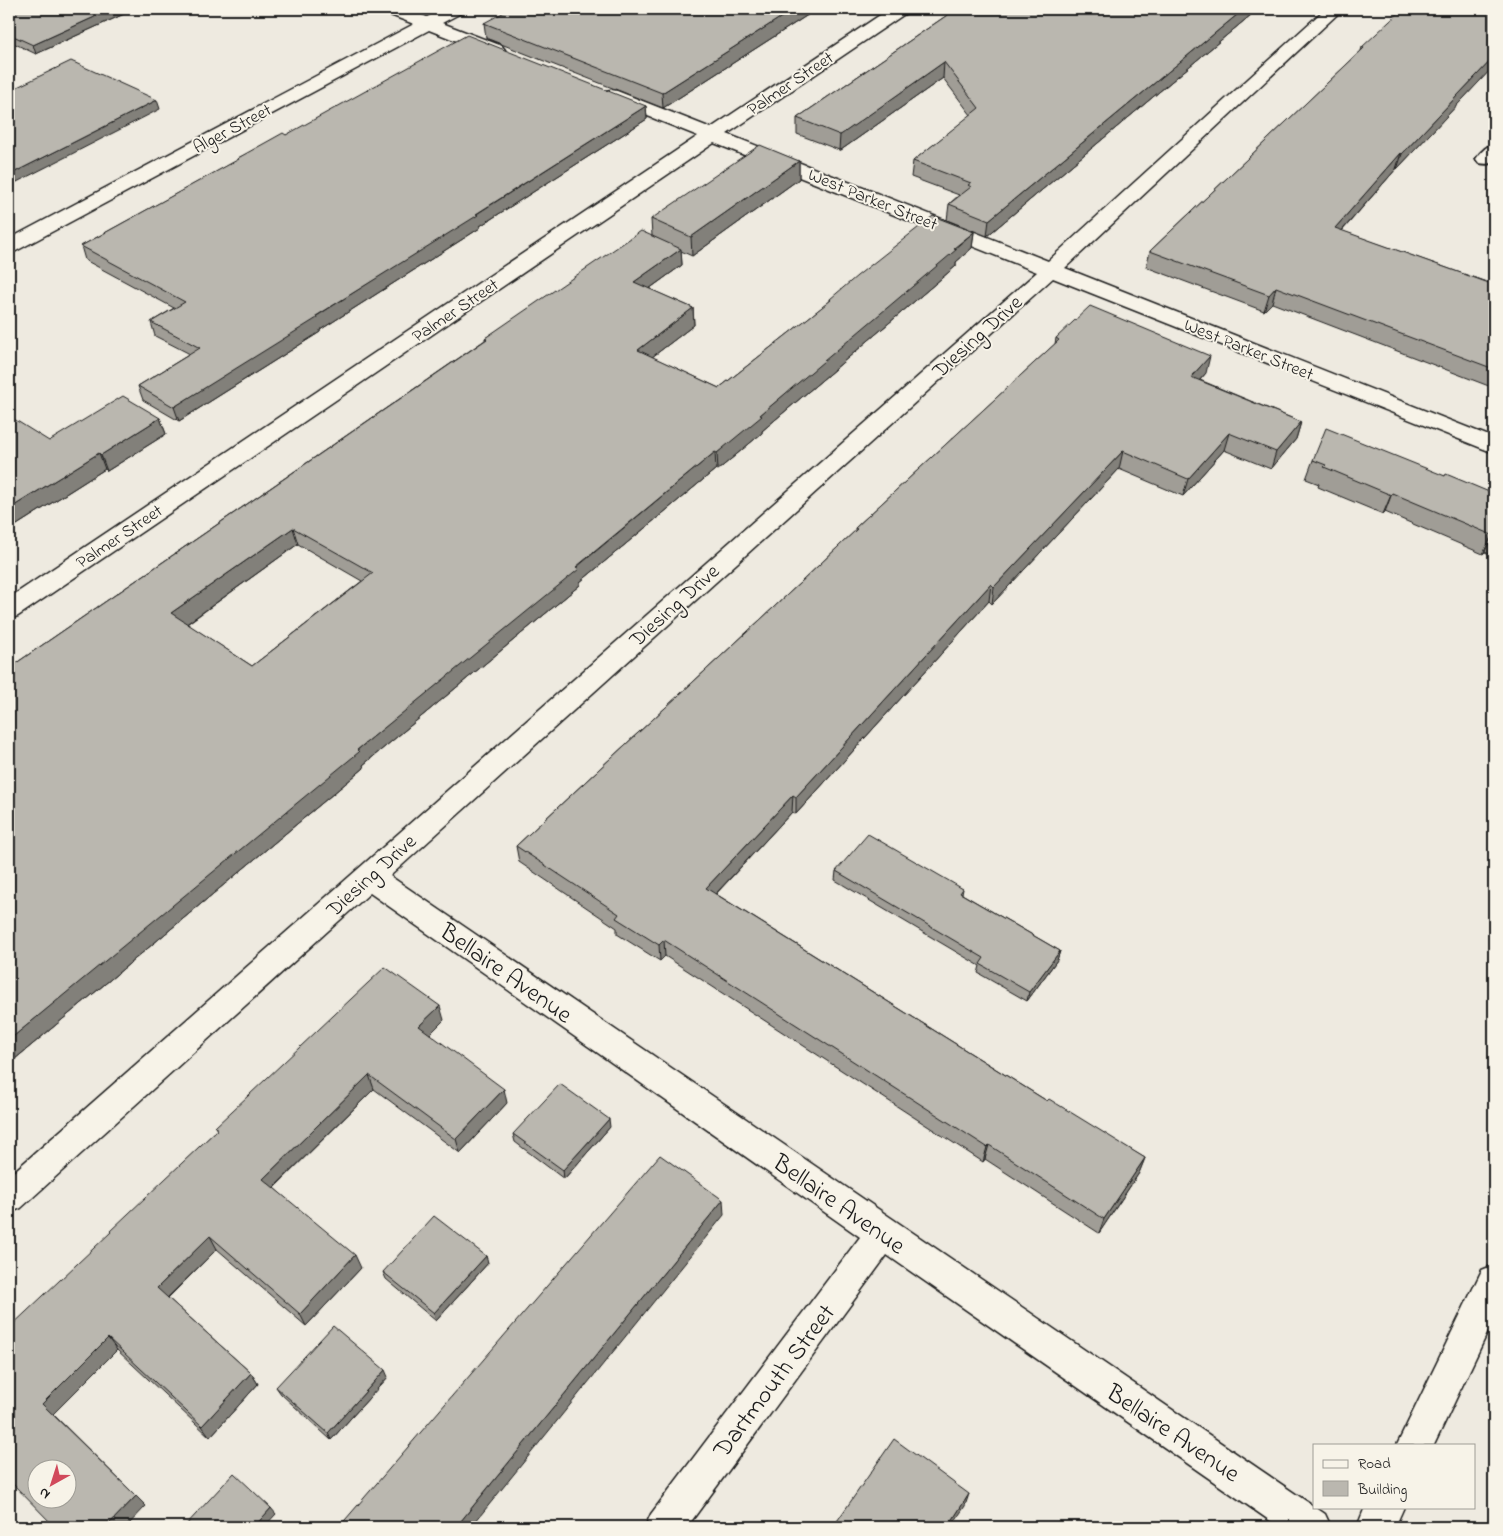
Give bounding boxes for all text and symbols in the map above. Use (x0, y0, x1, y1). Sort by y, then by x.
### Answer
street label: Palmer Street (743, 46, 840, 123)
street label: Alger Street (189, 98, 277, 162)
street label: West Parker Street (804, 163, 941, 239)
street label: Palmer Street (408, 273, 505, 350)
street label: Diesing Drive (926, 288, 1032, 388)
street label: West Parker Street (1180, 313, 1317, 389)
street label: Palmer Street (72, 499, 169, 576)
street label: Diesing Drive (623, 557, 729, 657)
street label: Diesing Drive (320, 827, 426, 927)
street label: Bellaire Avenue (431, 915, 579, 1034)
street label: Bellaire Avenue (764, 1146, 912, 1265)
street label: Dartmouth Street (705, 1297, 846, 1467)
street label: Bellaire Avenue (1097, 1376, 1247, 1493)
legend (1313, 1444, 1476, 1508)
text: Road (1358, 1453, 1391, 1475)
north arrow (28, 1458, 78, 1508)
text: Building (1357, 1479, 1407, 1502)
text: N (34, 1482, 55, 1504)

